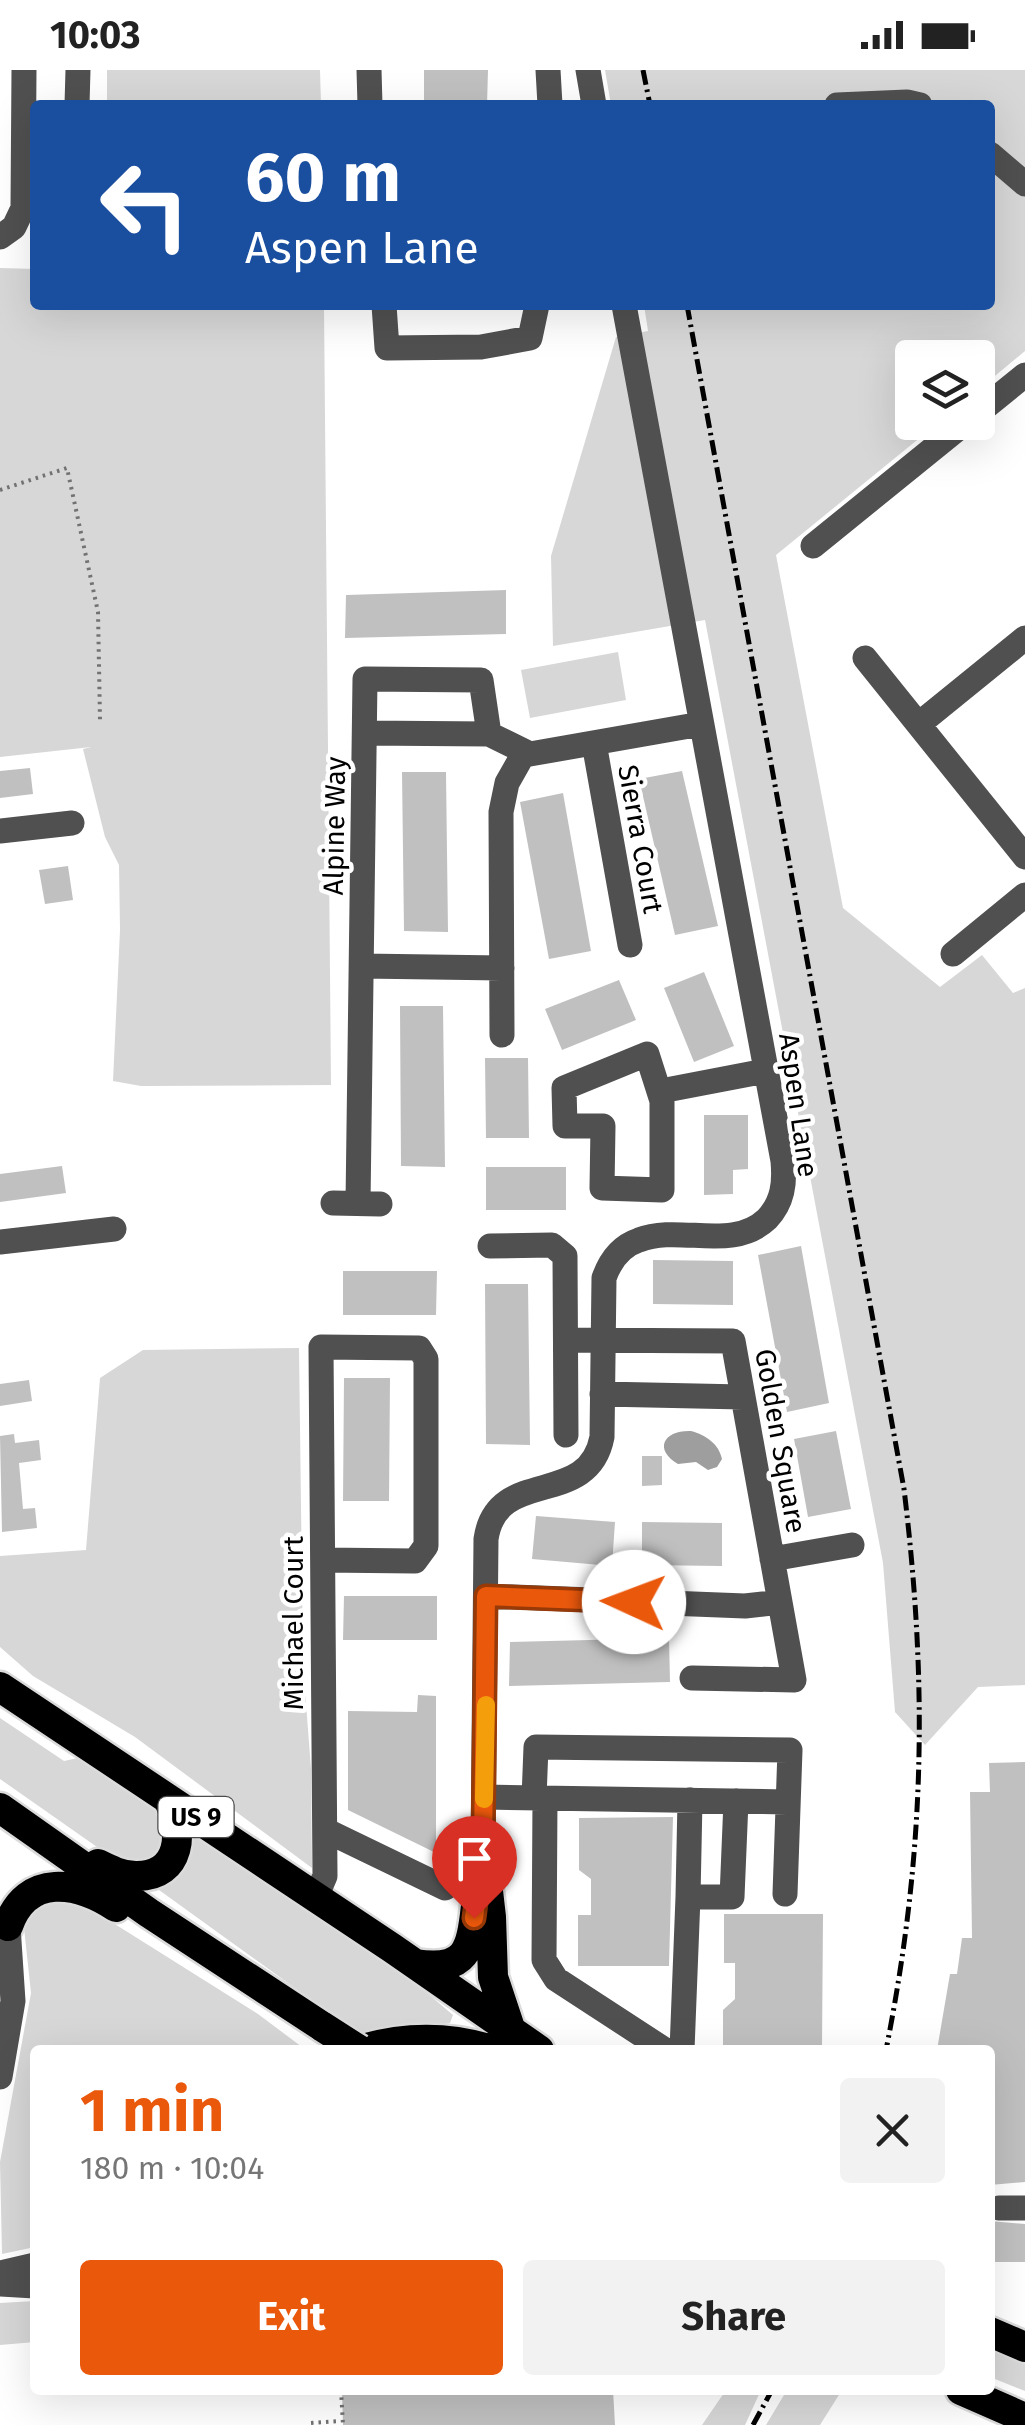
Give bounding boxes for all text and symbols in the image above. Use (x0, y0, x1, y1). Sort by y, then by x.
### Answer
text: 10:03 (50, 12, 141, 58)
text: 60 m (245, 136, 401, 220)
icon: left (80, 140, 210, 270)
text: Aspen Lane (245, 221, 479, 275)
map controls (895, 340, 995, 440)
button: layers (895, 340, 995, 440)
street label: Alpine Way (317, 756, 352, 896)
street label: Sierra Court (611, 762, 670, 917)
street label: Aspen Lane (772, 1031, 825, 1179)
street label: Golden Square (748, 1346, 813, 1536)
street label: Michael Court (277, 1535, 310, 1710)
position arrow (582, 1550, 686, 1654)
road number: US 9 (158, 1797, 234, 1837)
pin (432, 1816, 517, 1919)
icon: arrive (447, 1831, 502, 1886)
text: 1 min (80, 2075, 224, 2147)
button: close (840, 2078, 945, 2183)
text: 180 m · 10:04 (80, 2149, 264, 2187)
button: Exit (80, 2260, 503, 2375)
button: Share (523, 2260, 945, 2375)

